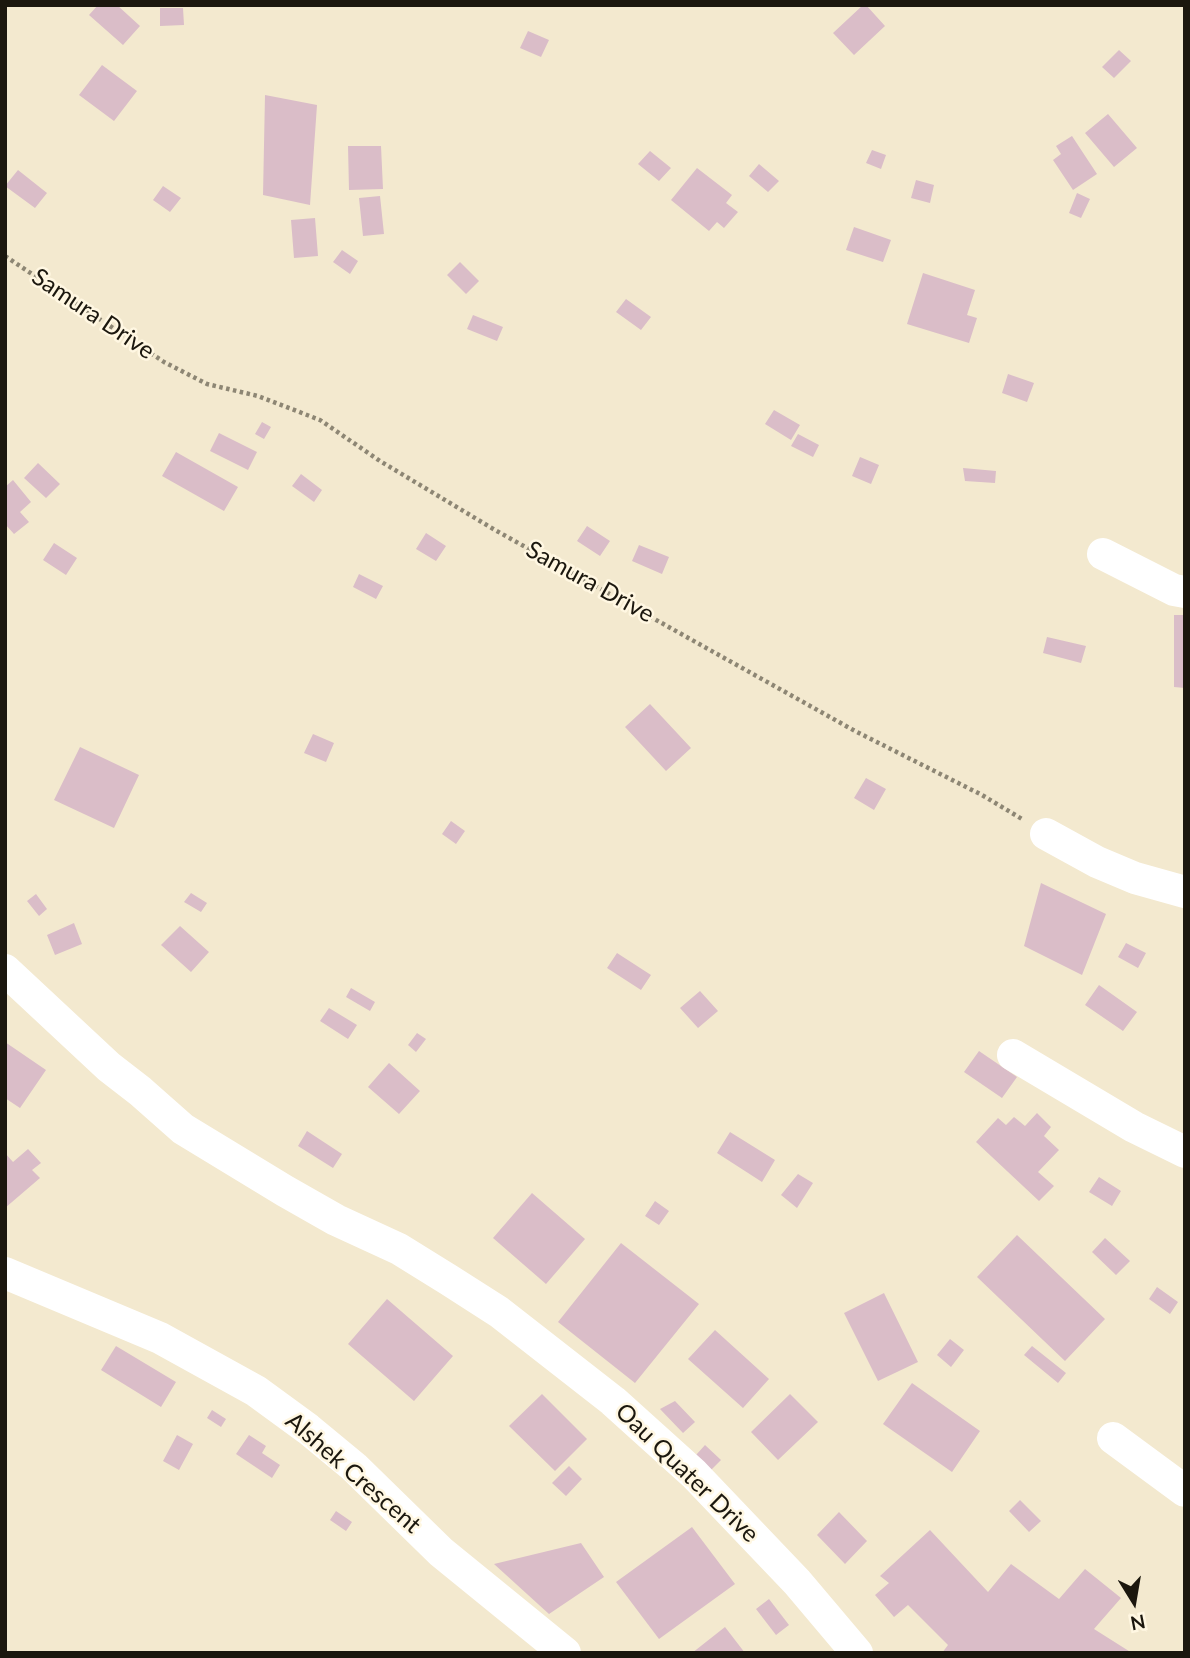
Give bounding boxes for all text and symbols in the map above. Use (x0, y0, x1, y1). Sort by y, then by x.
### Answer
street label: Samura Drive (26, 262, 160, 366)
street label: Samura Drive (521, 535, 659, 629)
street label: Oau Quater Drive (609, 1397, 765, 1549)
street label: Alshek Crescent (280, 1406, 426, 1540)
north arrow (1099, 1567, 1169, 1637)
text: N (1129, 1610, 1147, 1636)

